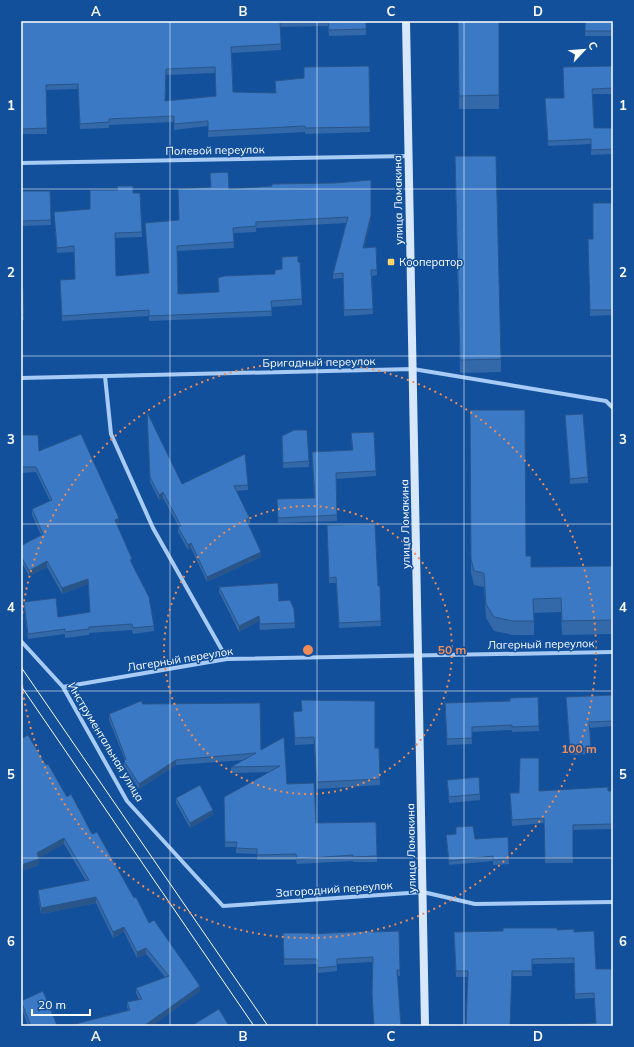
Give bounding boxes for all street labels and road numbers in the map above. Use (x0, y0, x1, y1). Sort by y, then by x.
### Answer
street label: Полевой переулок (165, 142, 265, 158)
street label: улица Ломакина (390, 155, 406, 245)
street label: Бригадный переулок (262, 354, 376, 370)
street label: улица Ломакина (397, 479, 413, 569)
street label: Лагерный переулок (488, 636, 595, 652)
street label: Лагерный переулок (126, 644, 234, 674)
street label: Инструментальная улица (65, 680, 147, 804)
street label: улица Ломакина (403, 803, 419, 893)
street label: Загородний переулок (275, 878, 393, 900)

